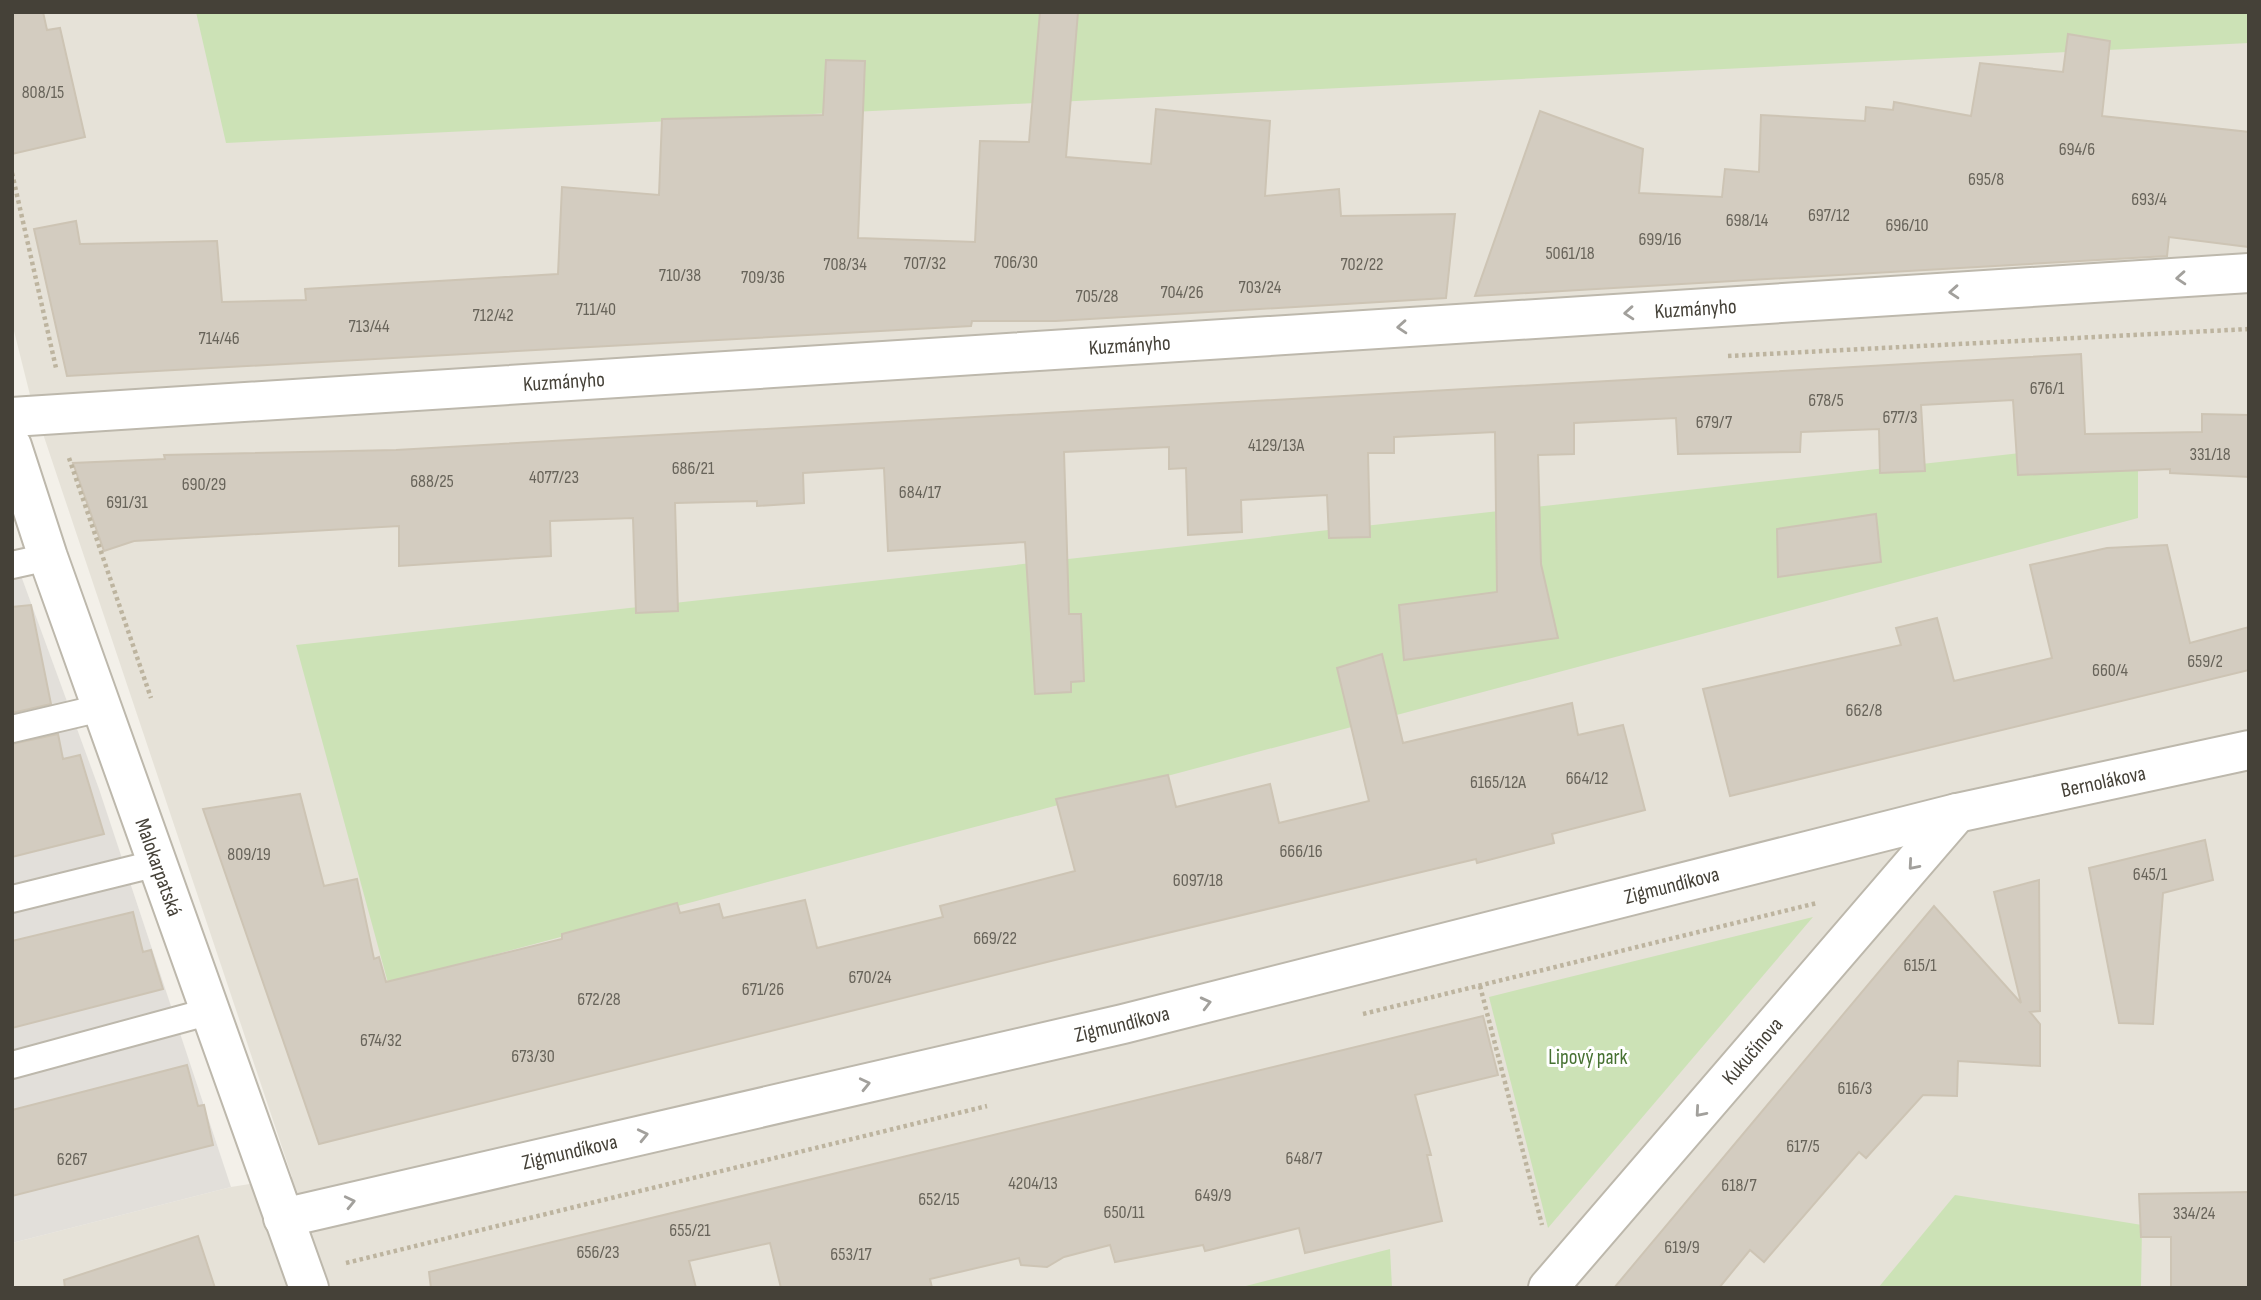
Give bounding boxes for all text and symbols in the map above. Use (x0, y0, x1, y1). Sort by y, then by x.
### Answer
house number: 808/15 (22, 82, 64, 103)
house number: 694/6 (2059, 139, 2095, 160)
house number: 695/8 (1968, 169, 2004, 190)
house number: 693/4 (2131, 189, 2167, 210)
house number: 697/12 (1808, 205, 1850, 226)
house number: 698/14 (1726, 210, 1769, 231)
house number: 696/10 (1885, 215, 1929, 236)
house number: 699/16 (1638, 229, 1682, 250)
house number: 5061/18 (1545, 243, 1595, 264)
house number: 706/30 (994, 252, 1038, 273)
house number: 707/32 (904, 253, 946, 274)
house number: 708/34 (823, 254, 867, 275)
house number: 702/22 (1340, 254, 1384, 275)
house number: 710/38 (659, 265, 701, 286)
house number: 709/36 (741, 267, 785, 288)
one-way arrow (2175, 270, 2186, 285)
house number: 703/24 (1239, 277, 1282, 298)
house number: 704/26 (1160, 282, 1204, 303)
one-way arrow (1948, 284, 1959, 299)
house number: 705/28 (1076, 286, 1119, 307)
street label: Kuzmányho (1654, 294, 1737, 324)
house number: 711/40 (576, 299, 616, 320)
house number: 712/42 (472, 305, 514, 326)
one-way arrow (1623, 305, 1634, 320)
house number: 713/44 (349, 316, 390, 337)
one-way arrow (1396, 319, 1407, 334)
house number: 714/46 (198, 328, 240, 349)
street label: Kuzmányho (1088, 330, 1171, 360)
street label: Kuzmányho (522, 366, 606, 397)
house number: 676/1 (2030, 378, 2065, 399)
house number: 678/5 (1808, 390, 1844, 411)
house number: 677/3 (1883, 407, 1917, 428)
house number: 679/7 (1696, 412, 1733, 433)
house number: 4129/13A (1248, 435, 1304, 456)
house number: 331/18 (2189, 444, 2231, 465)
house number: 686/21 (672, 458, 715, 479)
house number: 4077/23 (529, 467, 579, 488)
house number: 688/25 (410, 471, 454, 492)
house number: 690/29 (182, 474, 226, 495)
house number: 684/17 (899, 482, 942, 503)
house number: 691/31 (106, 492, 148, 513)
house number: 659/2 (2187, 651, 2223, 672)
house number: 660/4 (2092, 660, 2128, 681)
house number: 662/8 (1846, 700, 1883, 721)
street label: Bernolákova (2059, 760, 2148, 803)
house number: 664/12 (1566, 768, 1608, 789)
house number: 6165/12A (1470, 772, 1526, 793)
street label: Malokarpatská (130, 815, 188, 919)
house number: 666/16 (1279, 841, 1323, 862)
house number: 809/19 (227, 844, 271, 865)
one-way arrow (1909, 857, 1921, 870)
street label: Zigmundíkova (1621, 861, 1722, 909)
house number: 645/1 (2133, 864, 2168, 885)
house number: 6097/18 (1173, 870, 1223, 891)
house number: 669/22 (973, 928, 1017, 949)
house number: 615/1 (1904, 955, 1937, 976)
house number: 670/24 (848, 967, 892, 988)
house number: 671/26 (742, 979, 784, 1000)
house number: 672/28 (577, 989, 621, 1010)
one-way arrow (1199, 997, 1211, 1011)
street label: Zigmundíkova (1072, 1000, 1172, 1047)
street label: Kukučínova (1716, 1012, 1788, 1090)
house number: 674/32 (360, 1030, 402, 1051)
park label: Lipový park (1548, 1045, 1628, 1070)
house number: 673/30 (511, 1046, 555, 1067)
one-way arrow (859, 1077, 871, 1092)
house number: 616/3 (1838, 1078, 1872, 1099)
one-way arrow (1696, 1103, 1708, 1116)
one-way arrow (637, 1128, 649, 1143)
street label: Zigmundíkova (519, 1129, 620, 1175)
house number: 617/5 (1786, 1136, 1820, 1157)
house number: 648/7 (1286, 1148, 1323, 1169)
house number: 6267 (57, 1149, 88, 1170)
house number: 4204/13 (1008, 1173, 1058, 1194)
house number: 618/7 (1721, 1175, 1757, 1196)
house number: 649/9 (1195, 1185, 1231, 1206)
house number: 652/15 (918, 1189, 960, 1210)
one-way arrow (344, 1196, 356, 1210)
house number: 650/11 (1104, 1202, 1145, 1223)
house number: 334/24 (2173, 1203, 2216, 1224)
house number: 655/21 (669, 1220, 711, 1241)
house number: 619/9 (1664, 1237, 1700, 1258)
house number: 656/23 (576, 1242, 620, 1263)
house number: 653/17 (830, 1244, 872, 1265)

